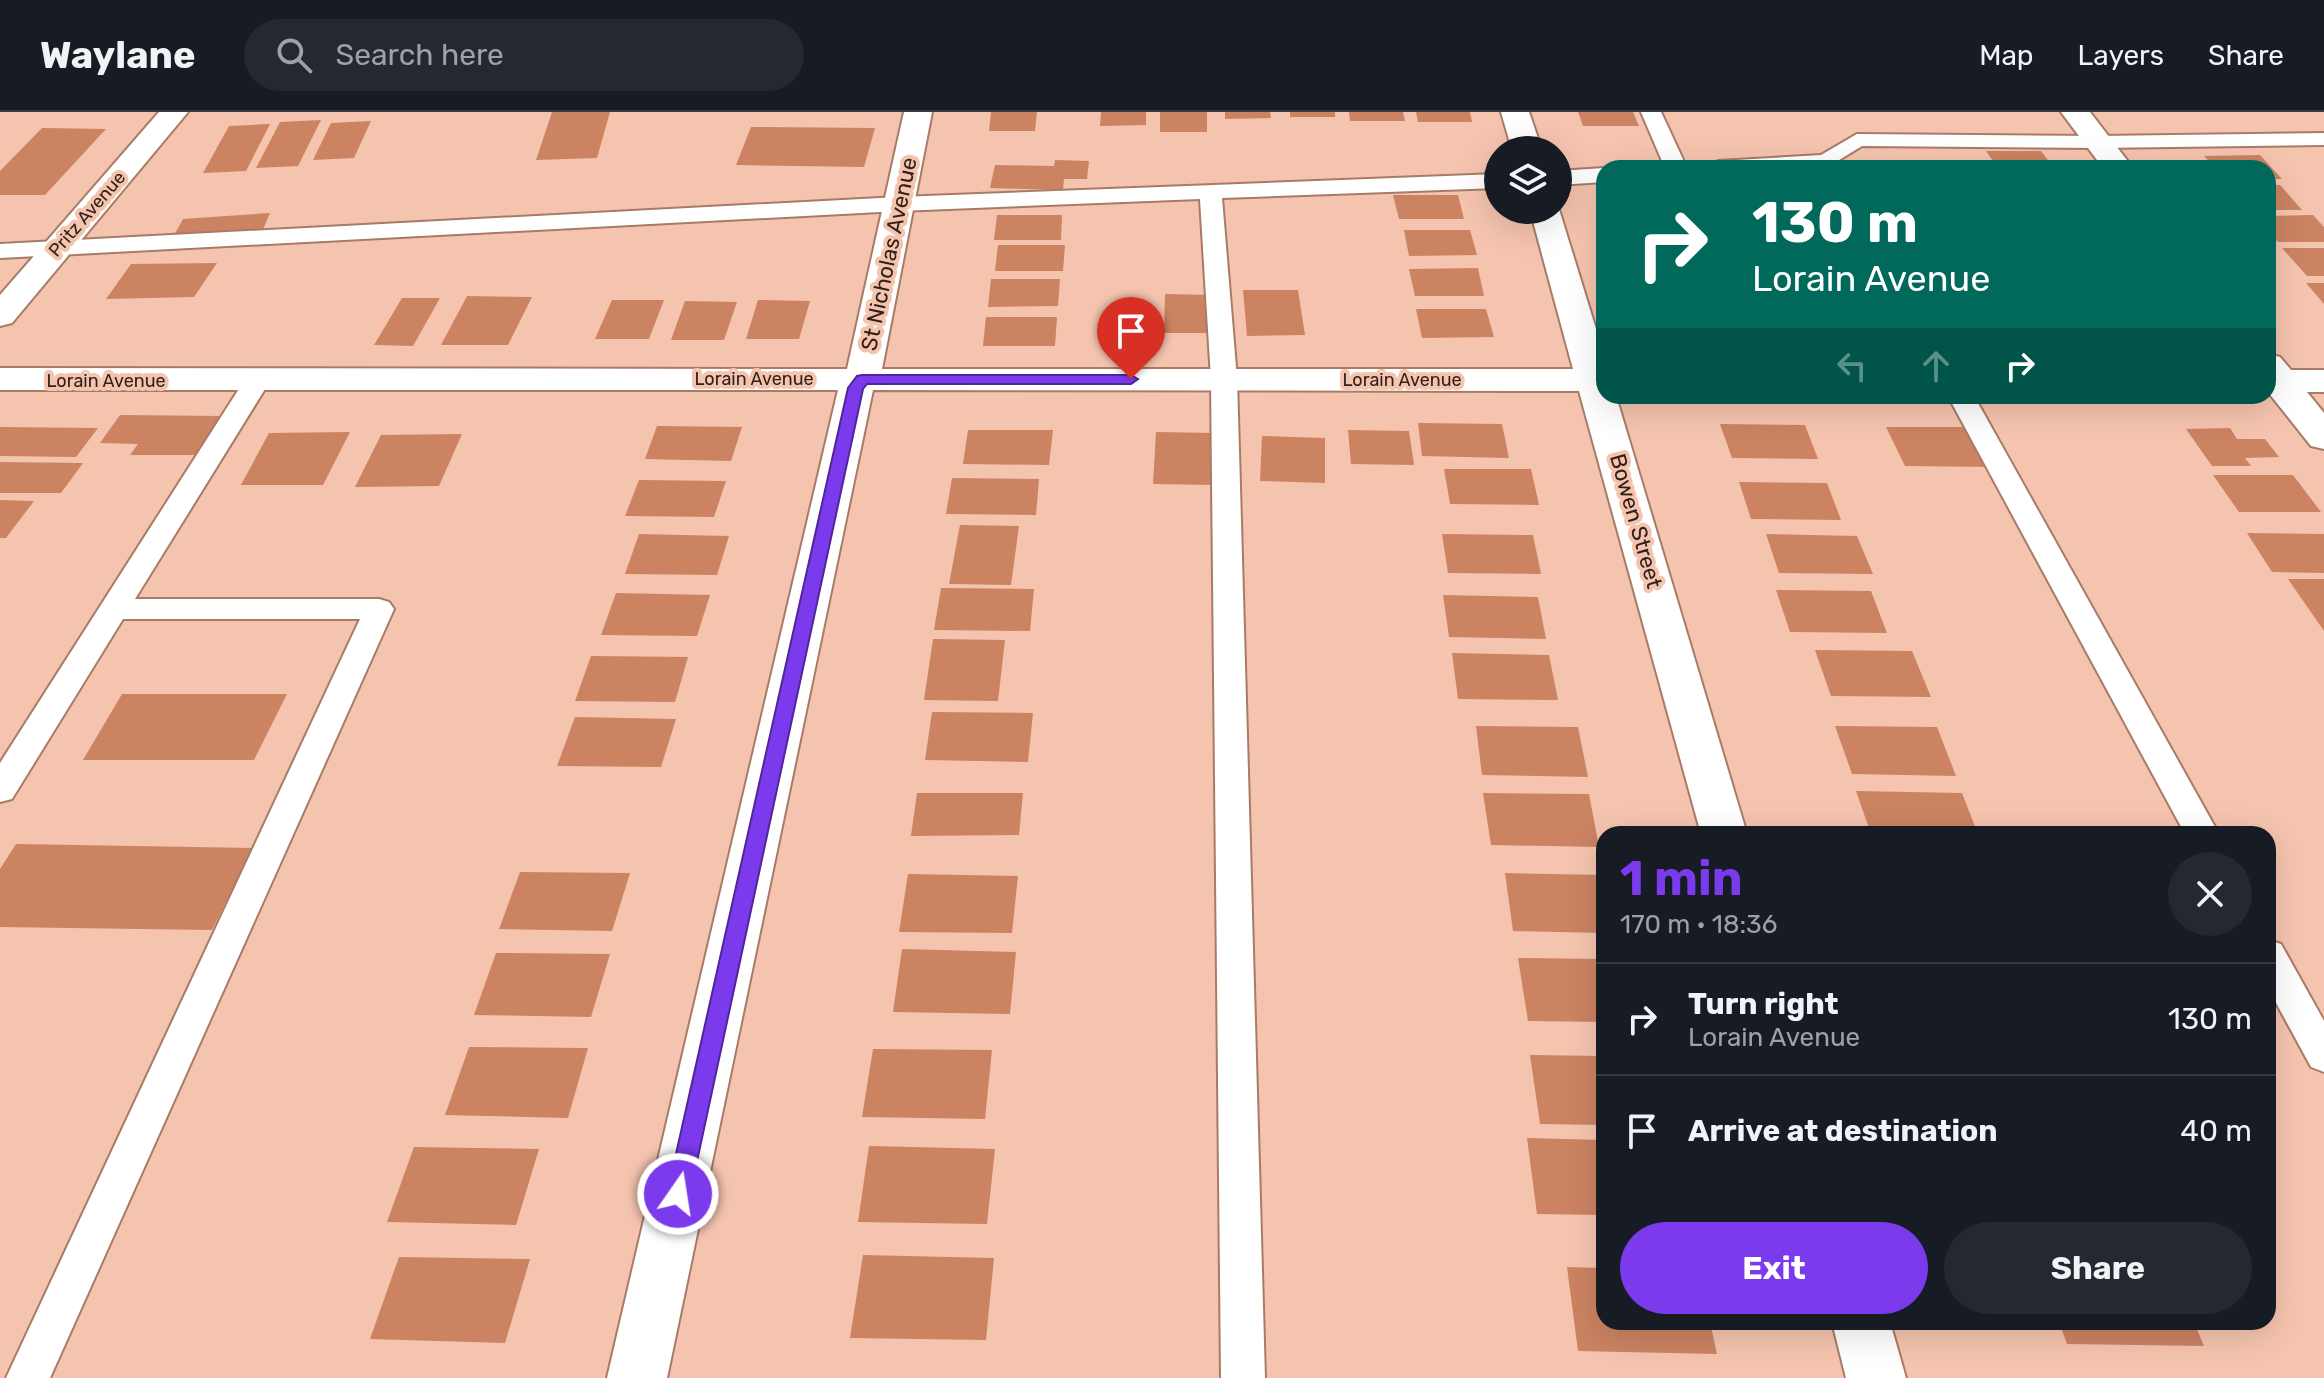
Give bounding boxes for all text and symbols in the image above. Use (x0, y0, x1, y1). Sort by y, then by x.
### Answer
search box (244, 19, 804, 91)
text: Waylane (40, 32, 196, 78)
icon: search (272, 33, 316, 77)
text: Search here (336, 37, 504, 73)
text: Map (1979, 39, 2034, 72)
text: Layers (2078, 39, 2164, 72)
text: Share (2208, 39, 2284, 72)
map controls (1484, 136, 1572, 224)
button: layers (1484, 136, 1572, 224)
street label: St Nicholas Avenue (855, 155, 923, 353)
street label: Pritz Avenue (44, 167, 130, 261)
text: 130 m (1752, 190, 1918, 256)
icon: right (1620, 192, 1724, 296)
text: Lorain Avenue (1752, 257, 1990, 300)
pin (1097, 297, 1165, 379)
icon: arrive (1109, 309, 1153, 353)
icon: left (1830, 344, 1874, 388)
icon: ahead (1914, 344, 1958, 388)
icon: right (1998, 344, 2042, 388)
street label: Lorain Avenue (694, 368, 814, 390)
street label: Lorain Avenue (1342, 369, 1462, 391)
street label: Lorain Avenue (46, 370, 166, 392)
street label: Bowen Street (1604, 450, 1668, 592)
text: 1 min (1620, 850, 1743, 907)
button: close (2168, 852, 2252, 936)
text: 170 m · 18:36 (1620, 909, 1777, 940)
text: Turn right (1688, 986, 1839, 1022)
icon: right (1620, 997, 1664, 1041)
text: 130 m (2168, 1001, 2252, 1037)
text: Lorain Avenue (1688, 1022, 1860, 1053)
icon: arrive (1620, 1109, 1664, 1153)
text: Arrive at destination (1688, 1113, 1998, 1149)
text: 40 m (2180, 1113, 2252, 1149)
position arrow (636, 1152, 720, 1236)
button: Exit (1620, 1222, 1928, 1314)
button: Share (1944, 1222, 2252, 1314)

